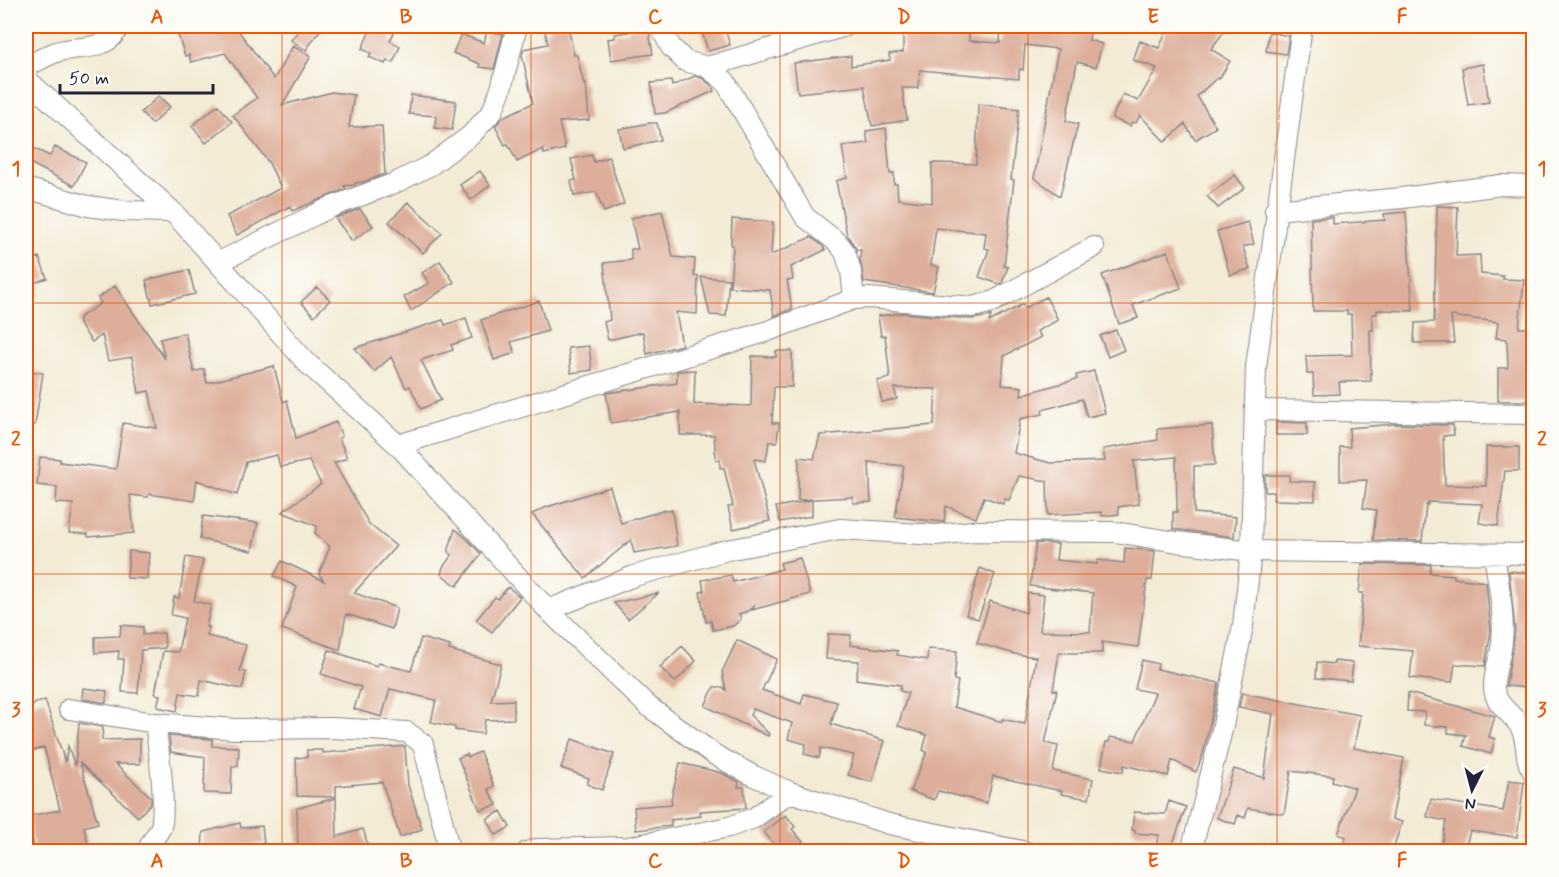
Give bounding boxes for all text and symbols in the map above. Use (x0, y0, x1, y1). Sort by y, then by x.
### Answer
text: A (150, 4, 164, 31)
text: B (400, 4, 413, 31)
text: C (648, 4, 663, 31)
text: D (897, 4, 911, 31)
text: E (1147, 4, 1159, 31)
text: F (1397, 4, 1408, 31)
scale bar (60, 57, 213, 95)
text: 50 m (69, 67, 109, 91)
text: 1 (12, 156, 20, 183)
text: 1 (1538, 156, 1546, 183)
text: 2 (11, 426, 21, 453)
text: 2 (1537, 426, 1547, 453)
text: 3 (11, 697, 21, 724)
text: 3 (1537, 697, 1547, 724)
north arrow (1442, 760, 1502, 820)
text: N (1464, 792, 1477, 814)
text: A (150, 848, 164, 875)
text: B (400, 848, 413, 875)
text: C (648, 848, 663, 875)
text: D (897, 848, 911, 875)
text: E (1147, 848, 1159, 875)
text: F (1397, 848, 1408, 875)

